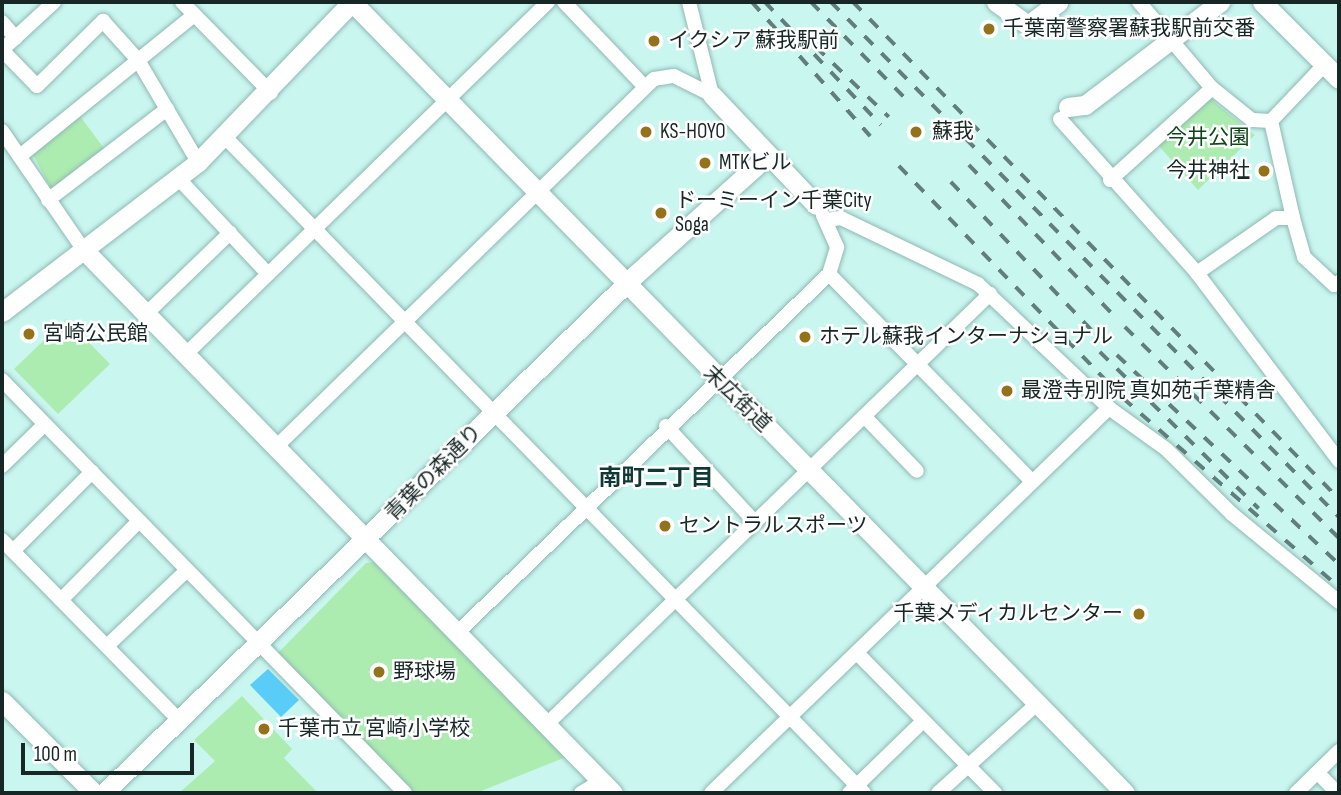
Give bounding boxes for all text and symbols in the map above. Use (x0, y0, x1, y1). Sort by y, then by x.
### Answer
place label: 千葉南警察署蘇我駅前交番 (1003, 16, 1255, 42)
marker: 千葉南警察署蘇我駅前交番 (981, 21, 997, 37)
place label: イクシア 蘇我駅前 (668, 28, 839, 54)
marker: イクシア 蘇我駅前 (646, 33, 662, 49)
place label: KS-HOYO (660, 119, 726, 145)
place label: 蘇我 (932, 119, 974, 145)
marker: 蘇我 (906, 122, 926, 142)
marker: KS-HOYO (638, 124, 654, 140)
park label: 今井公園 (1166, 125, 1250, 151)
place label: MTKビル (719, 150, 792, 176)
marker: MTKビル (697, 155, 713, 171)
place label: 今井神社 (1166, 158, 1250, 184)
marker: 今井神社 (1256, 163, 1272, 179)
place label: ドーミーイン千葉City Soga (675, 188, 872, 238)
marker: ドーミーイン千葉City Soga (653, 205, 669, 221)
place label: 宮崎公民館 (43, 321, 148, 347)
place label: ホテル蘇我インターナショナル (819, 324, 1113, 350)
marker: 宮崎公民館 (21, 326, 37, 342)
marker: ホテル蘇我インターナショナル (797, 329, 813, 345)
street label: 末広街道 (698, 361, 776, 437)
place label: 最澄寺別院 真如苑千葉精舎 (1021, 378, 1276, 404)
marker: 最澄寺別院 真如苑千葉精舎 (999, 383, 1015, 399)
street label: 青葉の森通り (381, 420, 487, 526)
district label: 南町二丁目 (599, 464, 713, 492)
place label: セントラルスポーツ (679, 513, 868, 539)
marker: セントラルスポーツ (657, 518, 673, 534)
place label: 千葉メディカルセンター (892, 601, 1123, 627)
marker: 千葉メディカルセンター (1129, 604, 1149, 624)
place label: 野球場 (393, 659, 456, 685)
marker: 野球場 (371, 664, 387, 680)
place label: 千葉市立 宮崎小学校 (278, 716, 470, 742)
marker: 千葉市立 宮崎小学校 (256, 721, 272, 737)
scale bar (24, 728, 198, 772)
text: 100 m (34, 742, 77, 767)

